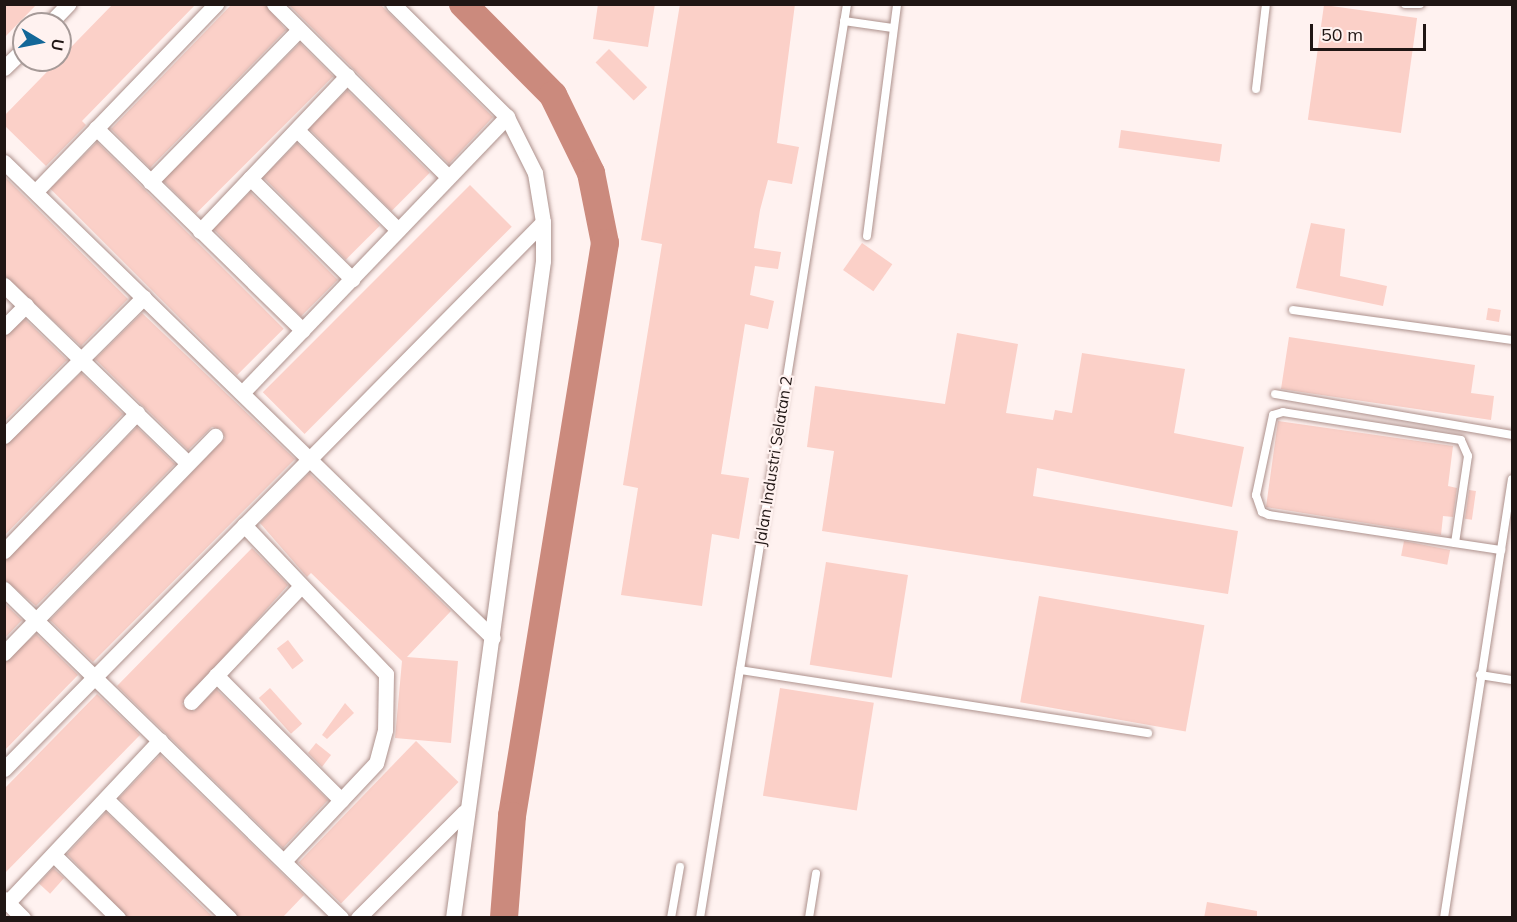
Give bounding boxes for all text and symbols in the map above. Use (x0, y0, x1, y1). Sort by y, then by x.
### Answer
north arrow (12, 12, 72, 72)
scale bar (1313, 12, 1428, 50)
text: 50 m (1321, 23, 1363, 46)
text: U (47, 37, 69, 52)
street label: Jalan Industri Selatan 2 (750, 375, 796, 547)

